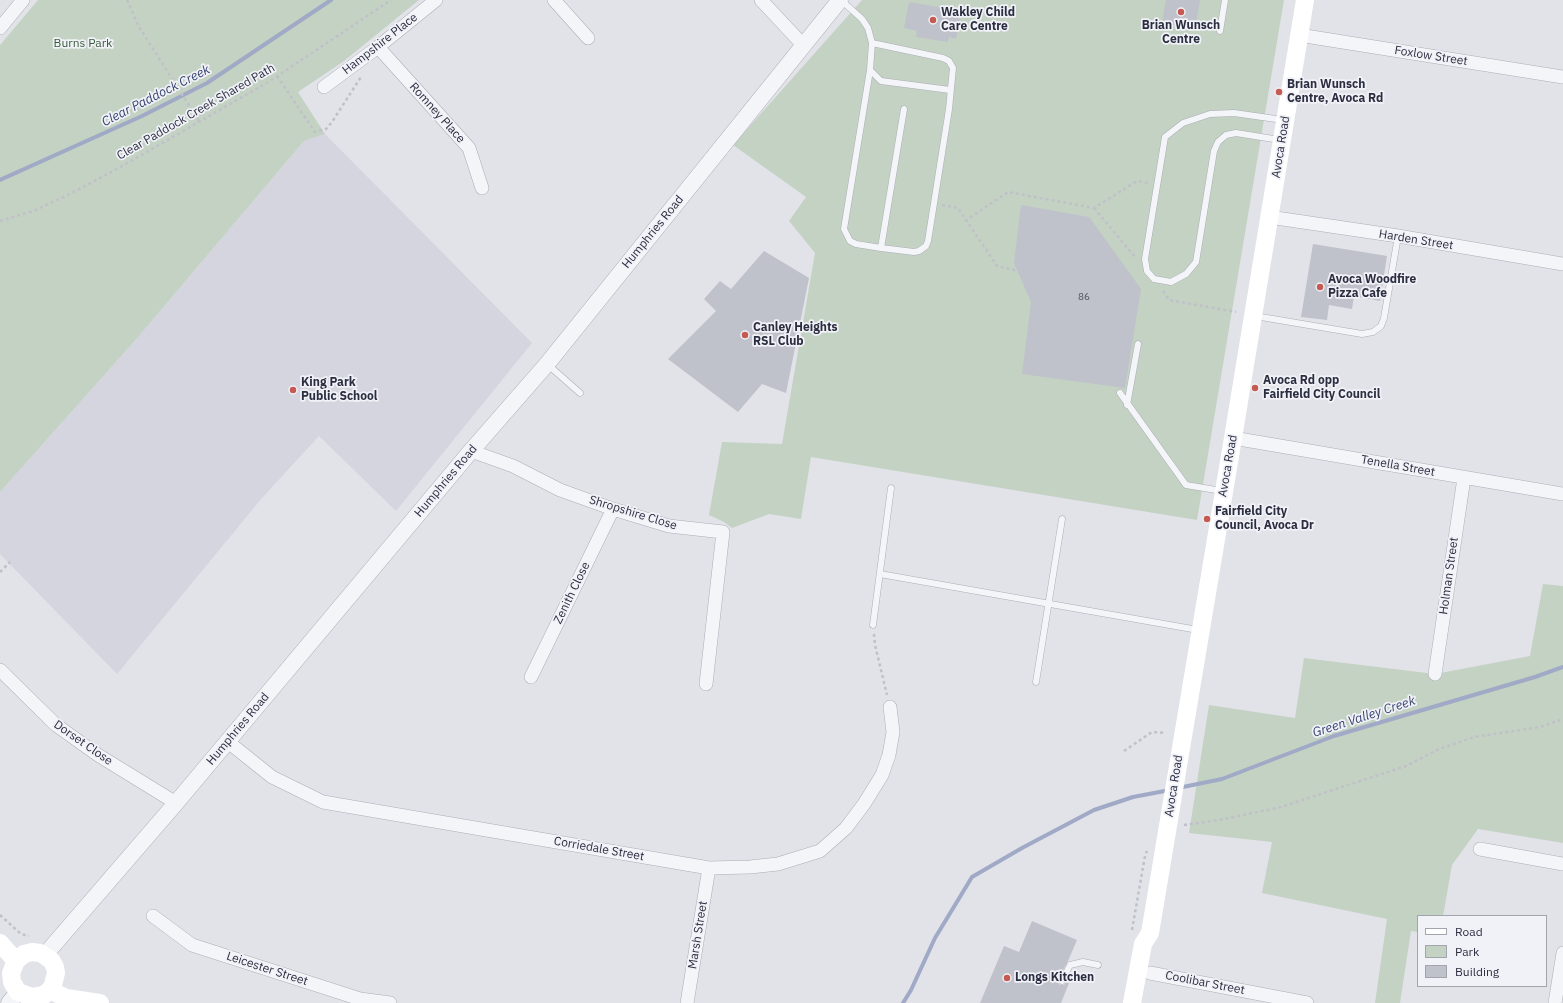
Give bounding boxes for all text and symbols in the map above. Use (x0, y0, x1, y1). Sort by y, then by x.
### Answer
place label: Wakley Child Care Centre (941, 6, 1015, 34)
marker: Brian Wunsch Centre (1176, 7, 1186, 17)
street label: Hampshire Place (340, 10, 420, 78)
marker: Wakley Child Care Centre (928, 15, 938, 25)
place label: Brian Wunsch Centre (1142, 19, 1220, 47)
park label: Burns Park (54, 37, 112, 51)
street label: Foxlow Street (1393, 43, 1469, 69)
street label: Clear Paddock Creek Shared Path (114, 61, 278, 163)
water label: Clear Paddock Creek (99, 62, 213, 130)
place label: Brian Wunsch Centre, Avoca Rd (1287, 78, 1383, 106)
street label: Romney Place (406, 80, 468, 146)
marker: Brian Wunsch Centre, Avoca Rd (1274, 87, 1284, 97)
street label: Avoca Road (1269, 115, 1293, 179)
street label: Humphries Road (619, 193, 687, 271)
street label: Harden Street (1378, 227, 1454, 253)
place label: Avoca Woodfire Pizza Cafe (1328, 273, 1416, 301)
marker: Avoca Woodfire Pizza Cafe (1315, 282, 1325, 292)
house number: 86 (1078, 291, 1090, 303)
place label: Canley Heights RSL Club (753, 321, 838, 349)
marker: Canley Heights RSL Club (740, 330, 750, 340)
place label: Avoca Rd opp Fairfield City Council (1263, 374, 1380, 402)
place label: King Park Public School (301, 376, 377, 404)
marker: Avoca Rd opp Fairfield City Council (1250, 383, 1260, 393)
marker: King Park Public School (288, 385, 298, 395)
street label: Avoca Road (1215, 434, 1241, 498)
street label: Humphries Road (412, 442, 480, 520)
street label: Tenella Street (1360, 452, 1436, 480)
street label: Shropshire Close (587, 493, 679, 533)
place label: Fairfield City Council, Avoca Dr (1215, 505, 1314, 533)
marker: Fairfield City Council, Avoca Dr (1202, 514, 1212, 524)
street label: Holman Street (1436, 536, 1462, 616)
street label: Zenith Close (551, 560, 593, 626)
street label: Humphries Road (204, 690, 272, 768)
water label: Green Valley Creek (1311, 693, 1417, 741)
street label: Dorset Close (51, 717, 115, 769)
street label: Avoca Road (1162, 754, 1186, 818)
street label: Corriedale Street (553, 834, 645, 864)
street label: Marsh Street (685, 900, 711, 970)
legend (1417, 915, 1547, 987)
text: Road (1455, 924, 1483, 939)
text: Park (1455, 944, 1479, 959)
street label: Leicester Street (224, 949, 310, 989)
text: Building (1455, 964, 1499, 979)
street label: Coolibar Street (1164, 968, 1246, 998)
place label: Longs Kitchen (1015, 971, 1094, 985)
marker: Longs Kitchen (1002, 973, 1012, 983)

